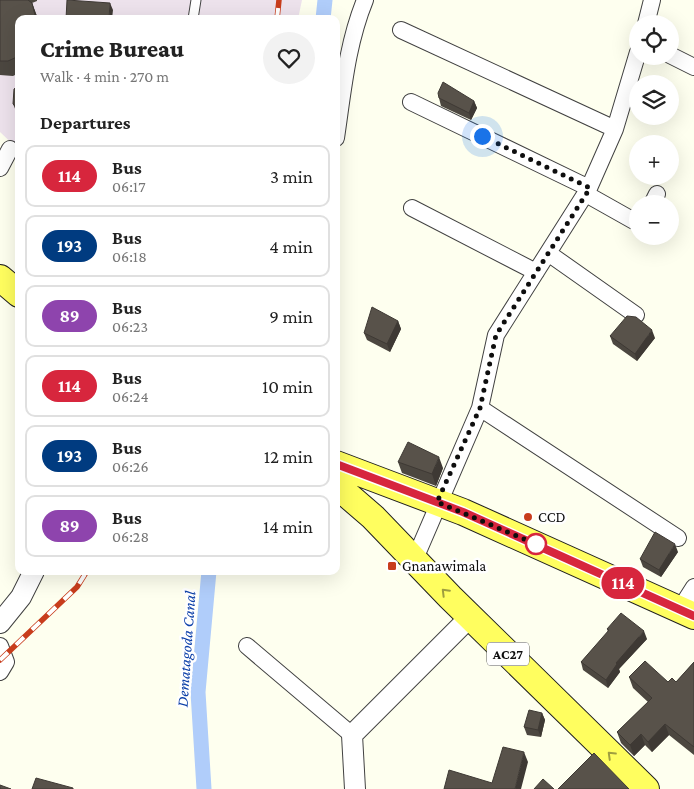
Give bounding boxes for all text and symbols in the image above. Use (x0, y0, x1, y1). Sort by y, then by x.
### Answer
map controls (629, 15, 679, 245)
button: locate (629, 15, 679, 65)
button: heart (263, 32, 315, 84)
text: Crime Bureau (40, 35, 184, 62)
text: Walk · 4 min · 270 m (40, 68, 169, 85)
button: layers (629, 75, 679, 125)
text: Departures (40, 112, 131, 133)
your location (470, 124, 495, 149)
button: + (629, 135, 679, 185)
text: Bus (112, 157, 142, 178)
text: 114 (58, 166, 81, 186)
text: 3 min (270, 166, 313, 187)
text: 06:17 (112, 178, 146, 195)
button: − (629, 195, 679, 245)
text: Bus (112, 227, 142, 248)
text: 193 (57, 236, 82, 256)
text: 4 min (269, 236, 313, 257)
text: 06:18 (112, 248, 147, 265)
text: Bus (112, 297, 142, 318)
text: 89 (59, 306, 80, 326)
text: 9 min (269, 306, 313, 327)
text: 06:23 (112, 318, 148, 335)
text: Bus (112, 367, 142, 388)
text: 114 (58, 376, 81, 396)
text: 10 min (262, 376, 313, 397)
text: 06:24 (112, 388, 149, 405)
text: Bus (112, 437, 142, 458)
text: 193 (57, 446, 82, 466)
text: 12 min (264, 446, 313, 467)
text: 06:26 (112, 458, 149, 475)
text: Bus (112, 507, 142, 528)
place label: CCD (538, 509, 566, 525)
marker: CCD (522, 511, 534, 523)
text: 89 (59, 516, 80, 536)
text: 14 min (263, 516, 313, 537)
text: 06:28 (112, 528, 149, 545)
unlabelled marker (525, 533, 547, 555)
place label: Gnanawimala (402, 558, 486, 574)
marker: Gnanawimala (386, 560, 398, 572)
line badge: 114 (594, 567, 652, 599)
text: 114 (611, 573, 635, 593)
water label: Dematagoda Canal (173, 589, 200, 708)
one-way arrow (442, 589, 451, 598)
road number: AC27 (487, 642, 529, 666)
one-way arrow (608, 752, 617, 761)

